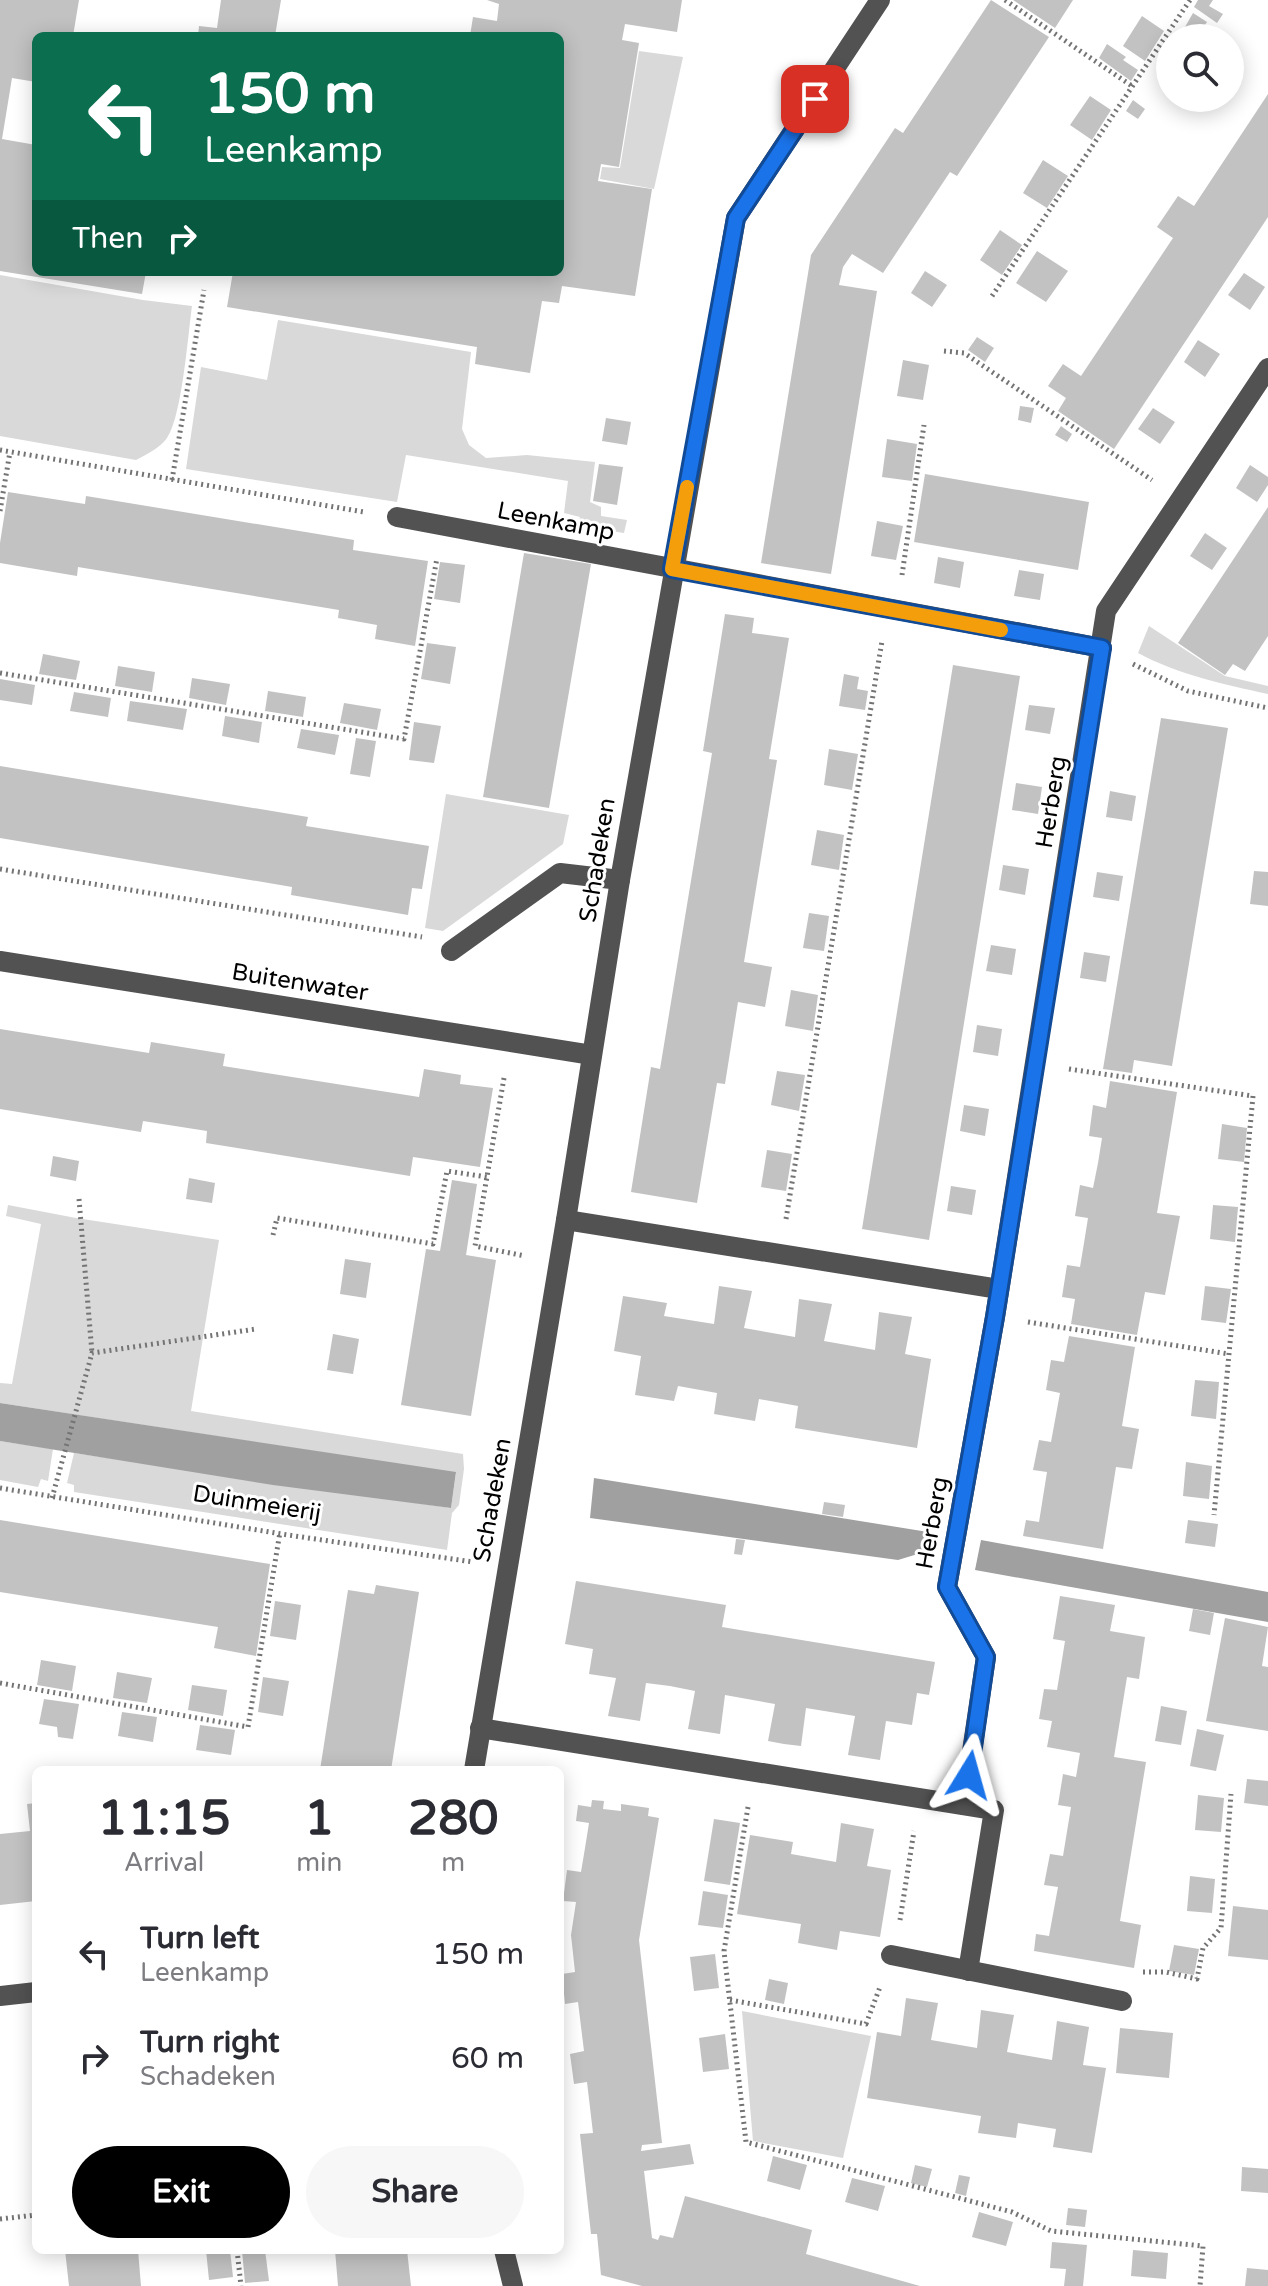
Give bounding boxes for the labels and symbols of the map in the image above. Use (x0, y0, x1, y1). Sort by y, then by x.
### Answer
pin (781, 65, 849, 133)
street label: Leenkamp (495, 496, 617, 547)
street label: Herberg (1030, 754, 1073, 850)
street label: Schadeken (573, 796, 622, 924)
street label: Buitenwater (230, 957, 371, 1008)
street label: Schadeken (467, 1436, 518, 1564)
street label: Herberg (910, 1475, 955, 1572)
street label: Duinmeierij (191, 1479, 323, 1528)
position arrow (927, 1733, 1011, 1817)

